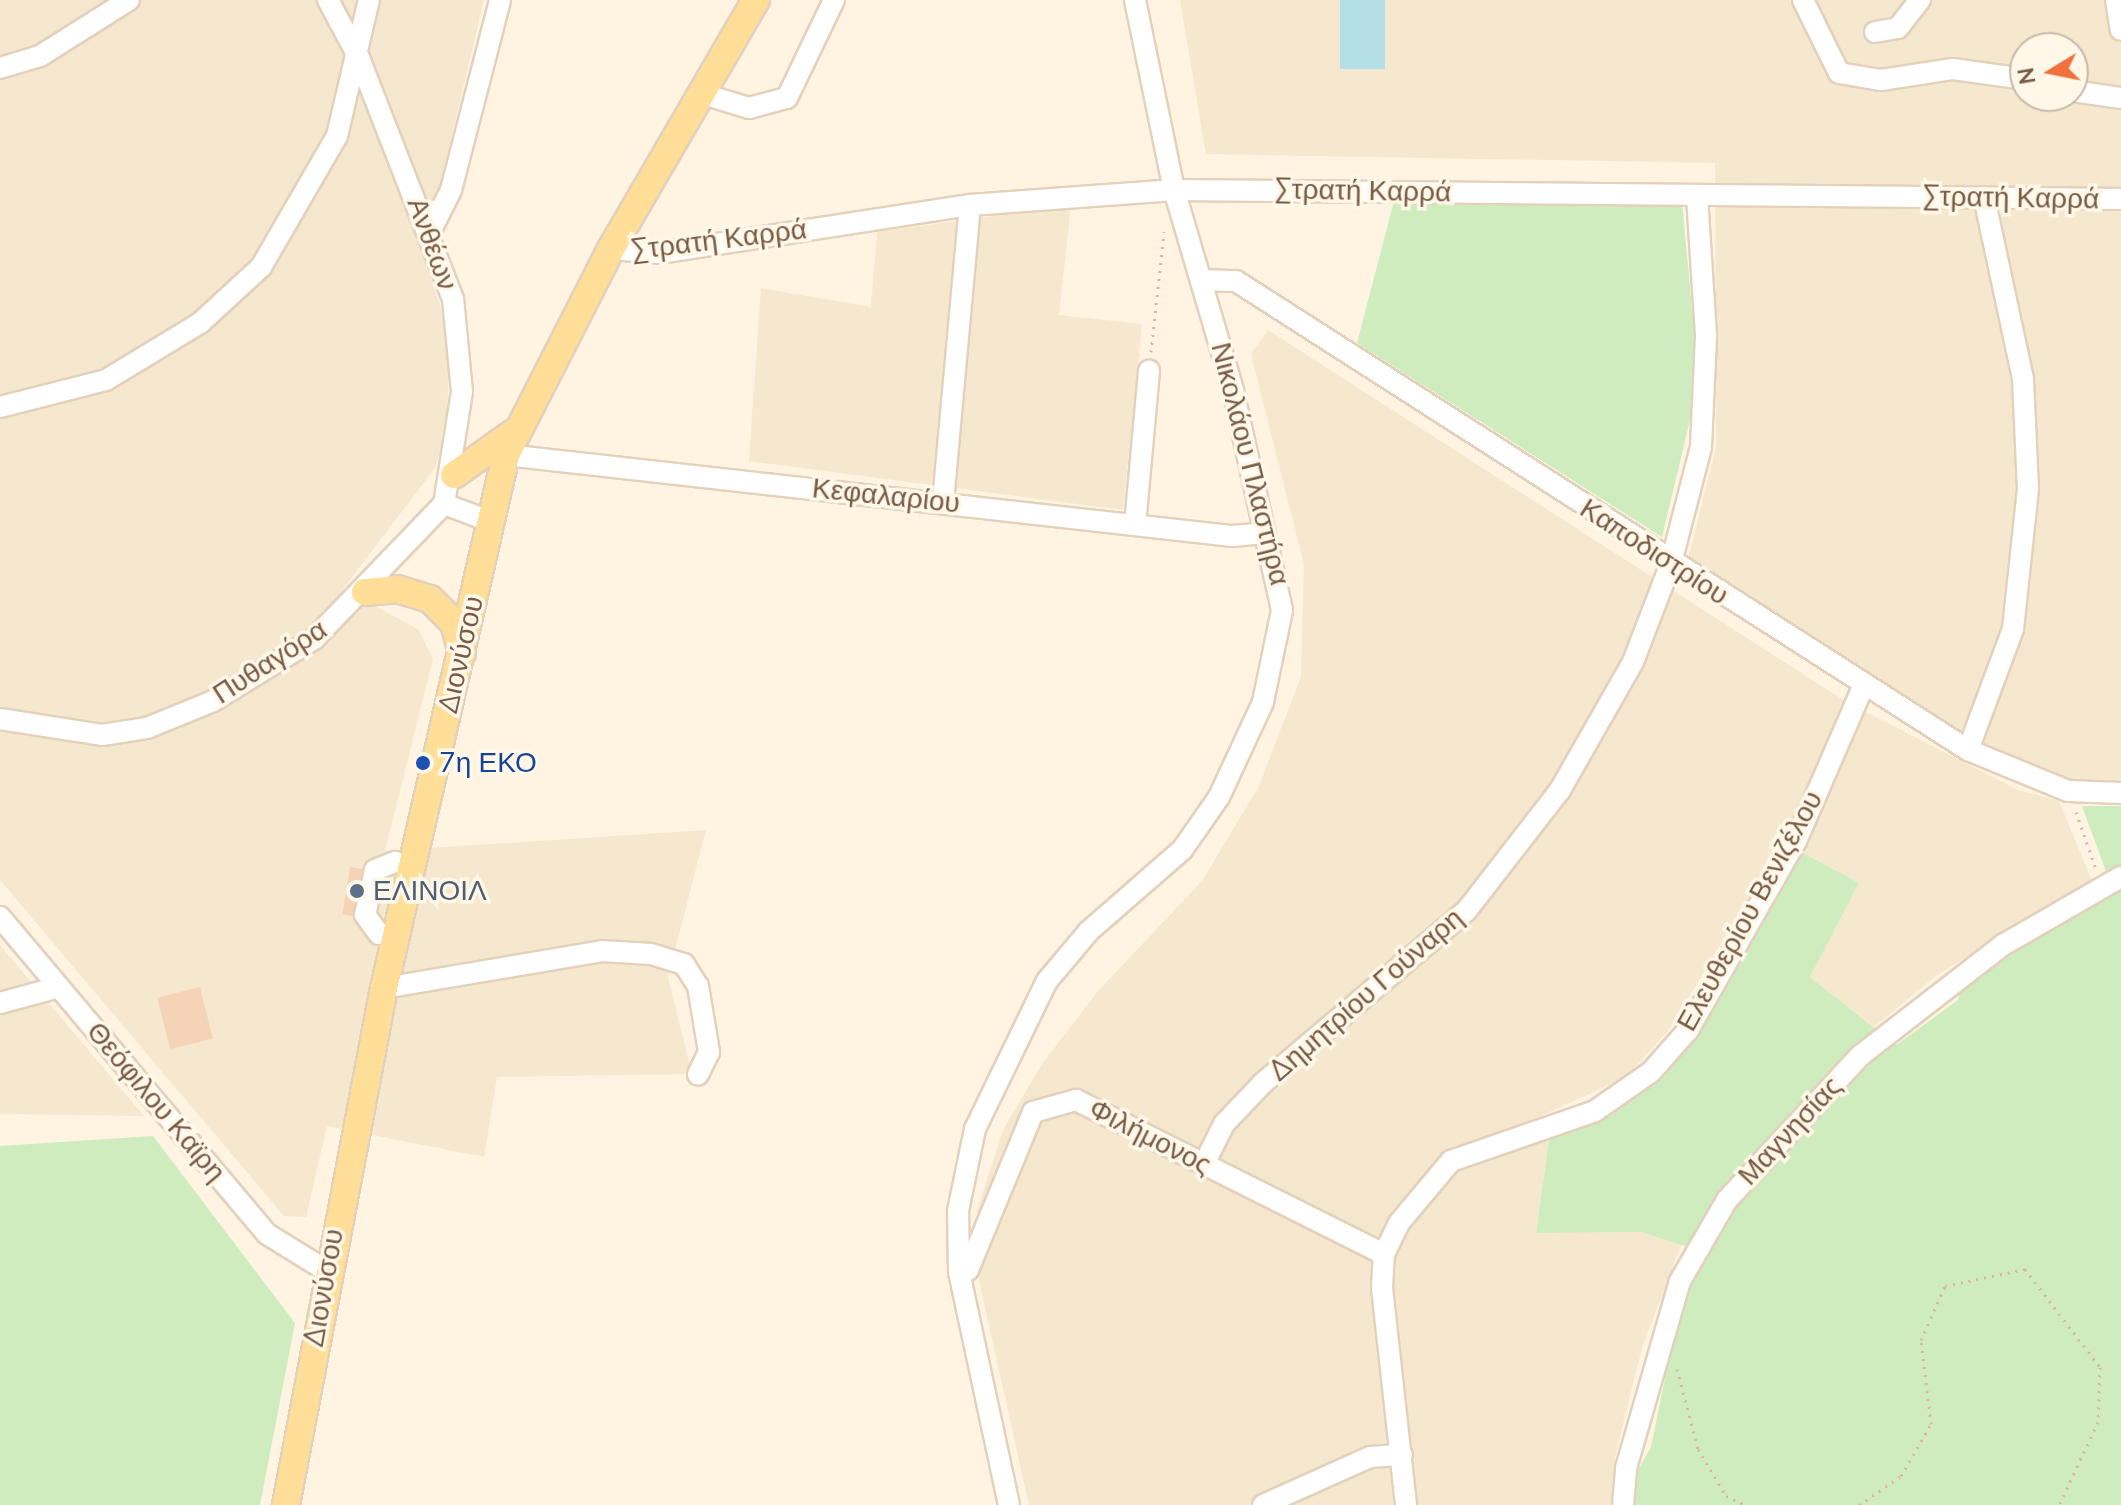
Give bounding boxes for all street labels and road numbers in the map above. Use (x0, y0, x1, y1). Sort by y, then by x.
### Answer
street label: Στρατή Καρρά (1275, 173, 1451, 209)
street label: Στρατή Καρρά (1923, 180, 2099, 216)
street label: Ανθέων (400, 193, 464, 295)
street label: Στρατή Καρρά (629, 213, 809, 267)
street label: Νικολάου Πλαστήρα (1204, 339, 1296, 589)
street label: Κεφαλαρίου (811, 472, 961, 520)
street label: Καποδιστρίου (1574, 492, 1734, 612)
street label: Διονύσου (431, 593, 491, 717)
street label: Πυθαγόρα (207, 613, 333, 711)
street label: Ελευθερίου Βενιζέλου (1670, 785, 1830, 1037)
street label: Δημητρίου Γούναρη (1262, 901, 1470, 1089)
street label: Θεόφιλου Καϊρη (79, 1015, 233, 1189)
street label: Μαγνησίας (1731, 1070, 1849, 1192)
street label: Φιλήμονος (1083, 1092, 1217, 1182)
street label: Διονύσου (297, 1226, 351, 1350)

